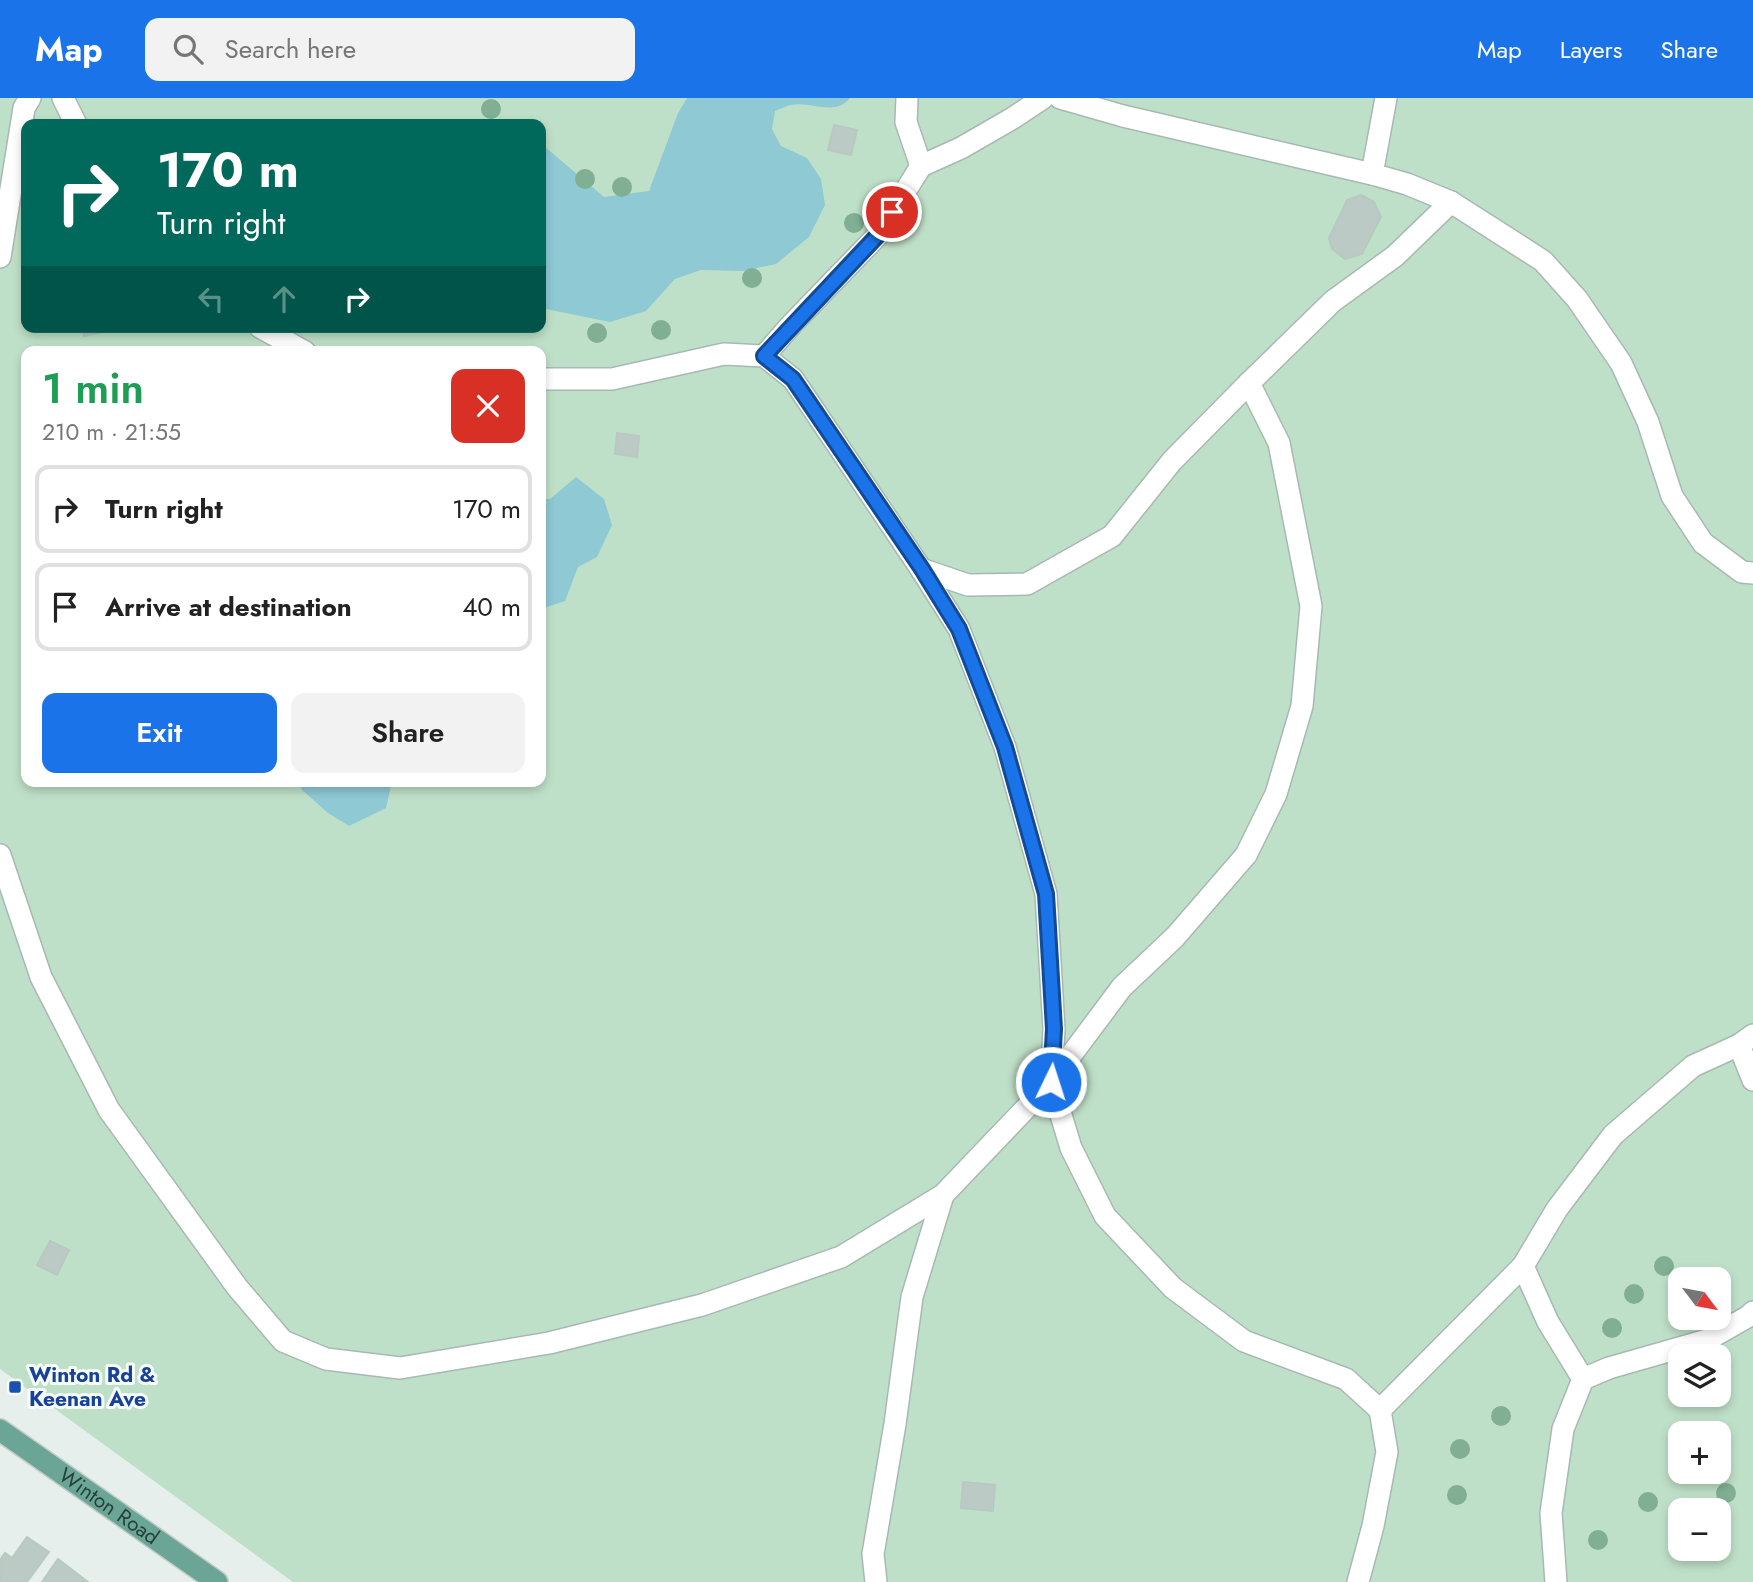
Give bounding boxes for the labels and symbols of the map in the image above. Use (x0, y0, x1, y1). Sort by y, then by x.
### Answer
pin (862, 182, 922, 242)
position arrow (1014, 1045, 1088, 1119)
north arrow (1668, 1267, 1731, 1330)
place label: Winton Rd & Keenan Ave (29, 1360, 156, 1414)
marker: Winton Rd & Keenan Ave (7, 1379, 23, 1395)
street label: Winton Road (53, 1461, 165, 1552)

